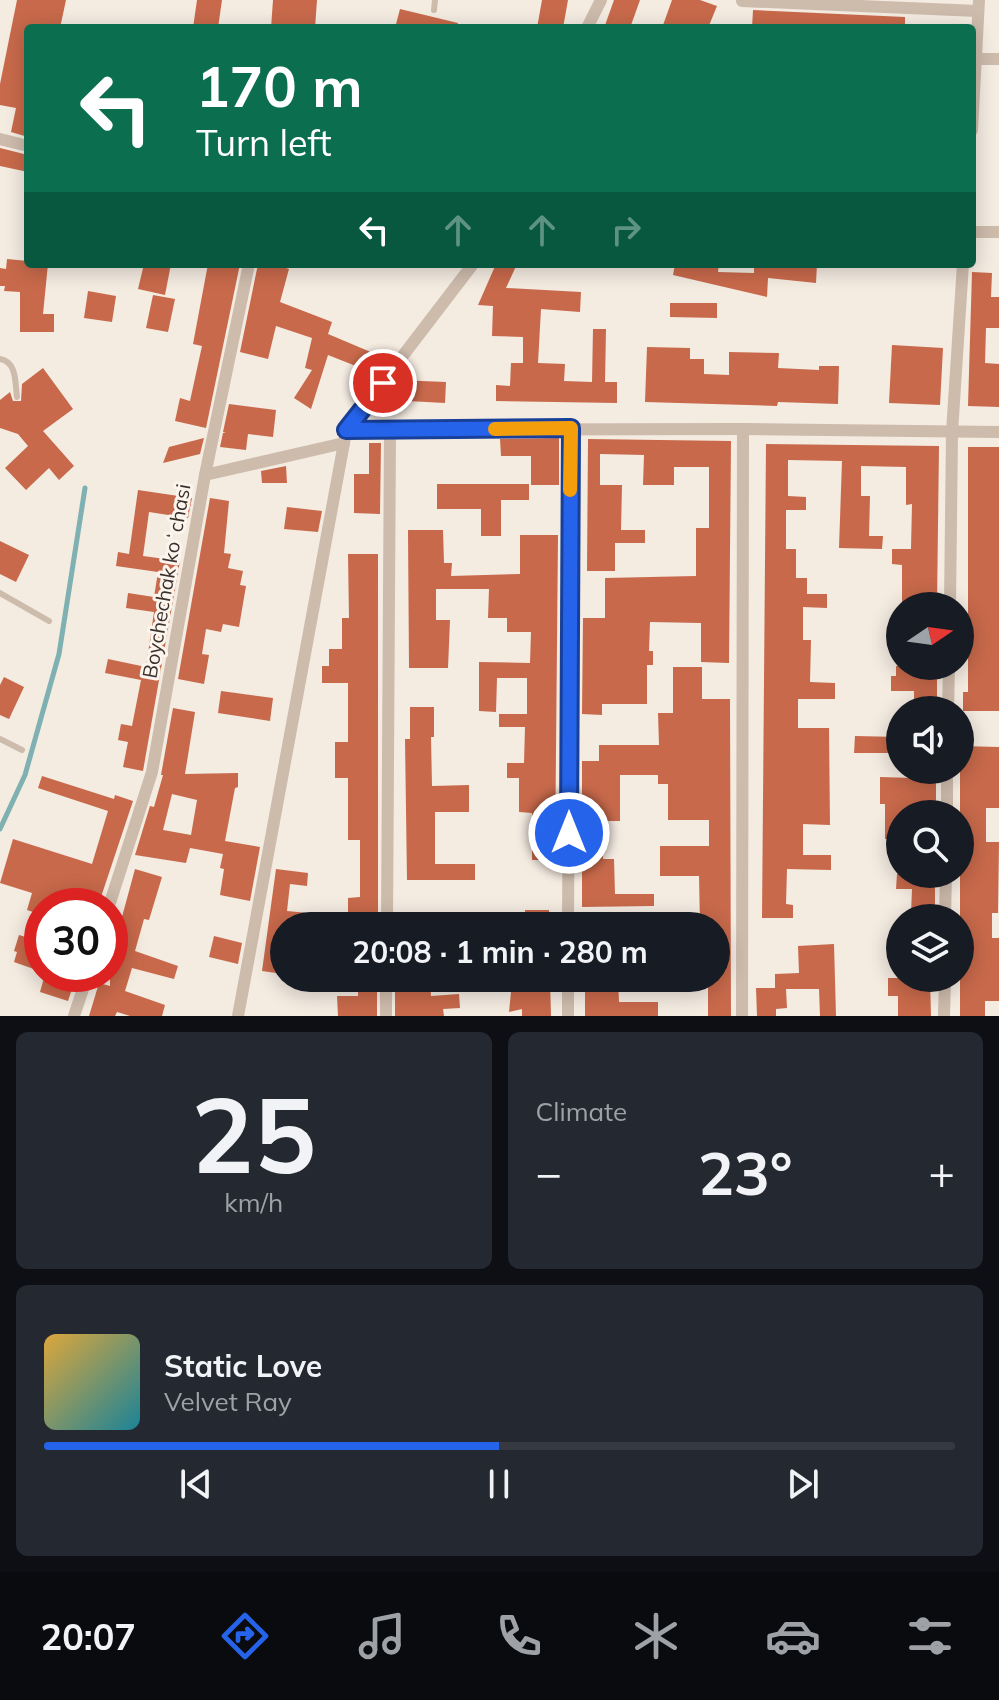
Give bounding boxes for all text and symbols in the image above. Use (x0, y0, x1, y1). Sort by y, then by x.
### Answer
text: 170 m (196, 51, 363, 121)
icon: left (64, 56, 168, 160)
text: Turn left (196, 120, 332, 165)
icon: left (352, 208, 396, 252)
icon: ahead (436, 208, 480, 252)
icon: ahead (520, 208, 564, 252)
icon: right (604, 208, 648, 252)
pin (349, 349, 417, 417)
icon: arrive (361, 361, 405, 405)
street label: Boychechak koʻchasi (137, 482, 195, 680)
north arrow (886, 592, 974, 680)
map controls (886, 592, 974, 992)
button: sound (886, 696, 974, 784)
position arrow (527, 791, 611, 875)
button: search (886, 800, 974, 888)
speed limit sign: 30 (24, 888, 128, 992)
button: layers (886, 904, 974, 992)
text: 20:08 · 1 min · 280 m (352, 933, 648, 971)
text: 25 (191, 1068, 316, 1199)
text: Climate (536, 1095, 627, 1128)
text: 23° (698, 1135, 793, 1210)
text: − (536, 1145, 562, 1200)
text: + (929, 1145, 955, 1200)
text: km/h (224, 1186, 283, 1219)
text: Static Love (164, 1347, 322, 1385)
text: Velvet Ray (164, 1385, 292, 1418)
icon: previous (174, 1462, 218, 1506)
icon: pause (477, 1462, 521, 1506)
icon: next (781, 1462, 825, 1506)
icon: directions (217, 1608, 273, 1664)
icon: music (354, 1608, 410, 1664)
icon: phone (491, 1608, 547, 1664)
icon: climate (628, 1608, 684, 1664)
icon: car (765, 1608, 821, 1664)
icon: filters (902, 1608, 958, 1664)
text: 20:07 (41, 1614, 136, 1659)

